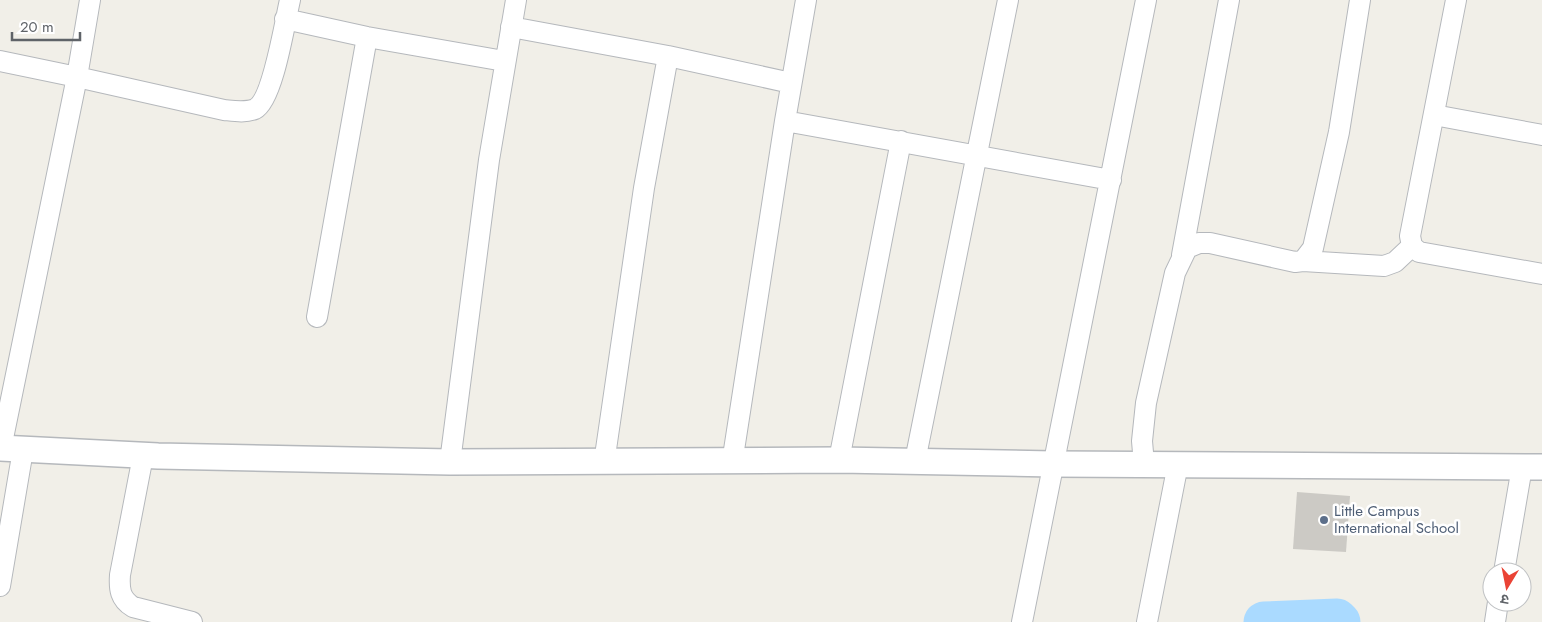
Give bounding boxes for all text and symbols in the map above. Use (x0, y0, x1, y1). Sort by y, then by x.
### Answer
scale bar (12, 10, 80, 42)
text: 20 m (20, 16, 54, 38)
place label: Little Campus International School (1334, 500, 1459, 539)
marker: Little Campus International School (1318, 514, 1330, 526)
north arrow (1482, 562, 1532, 612)
text: उ (1498, 589, 1511, 610)

